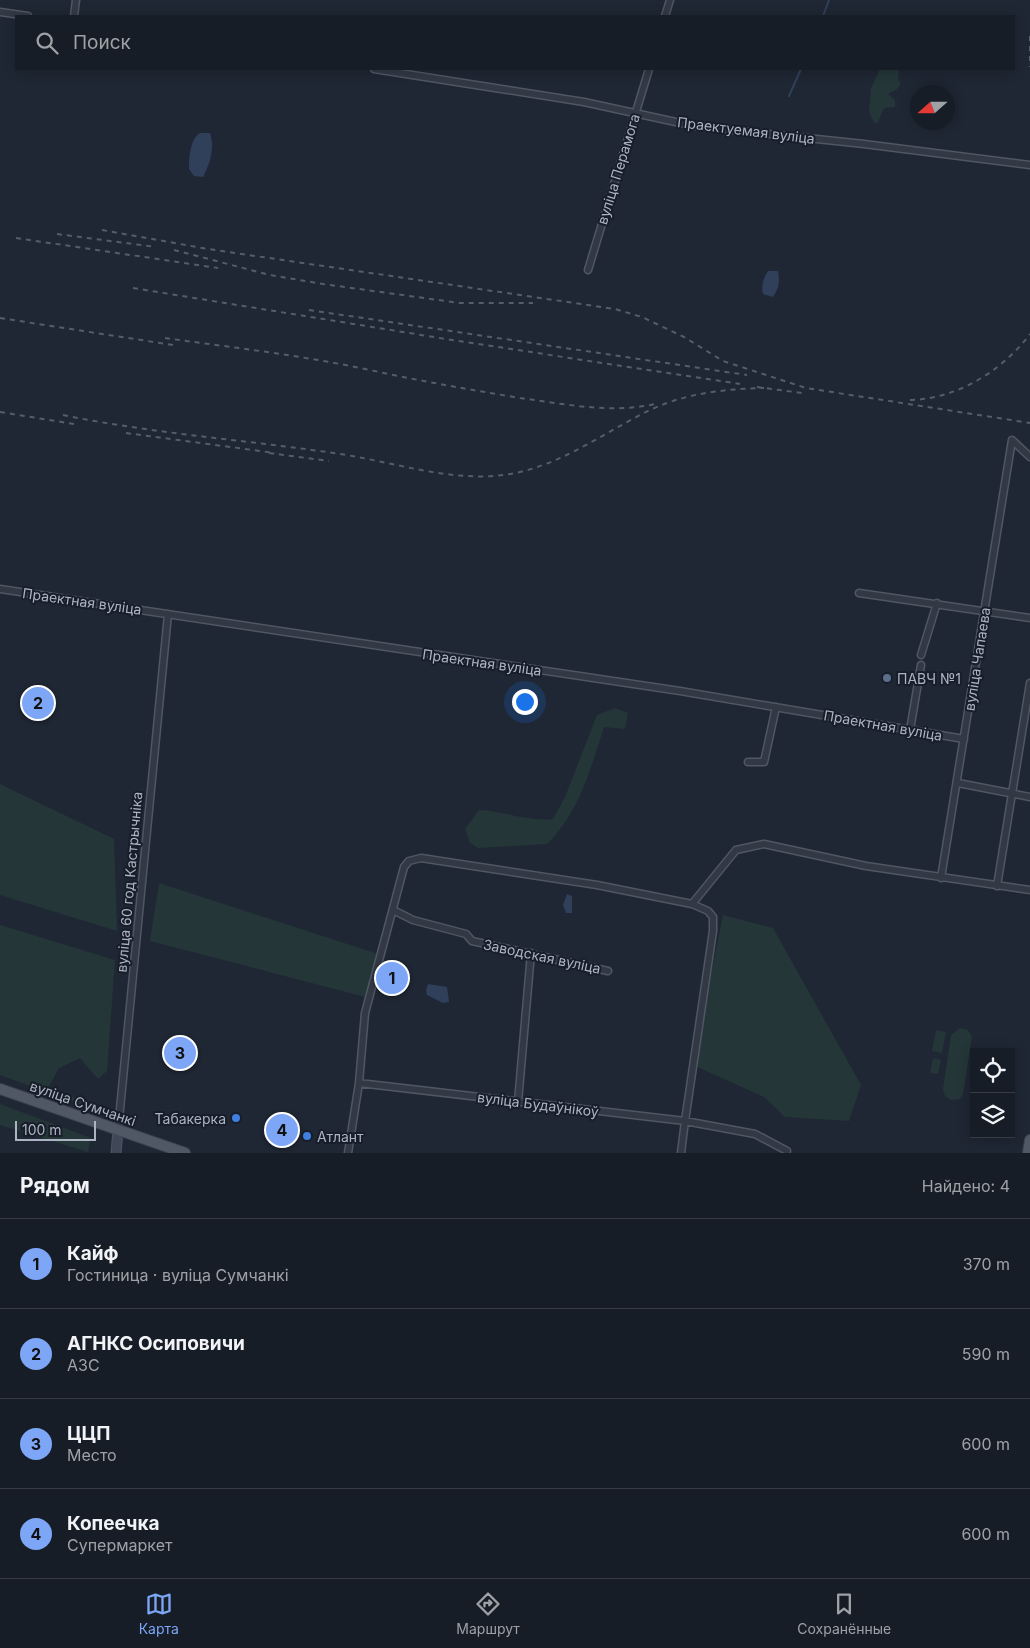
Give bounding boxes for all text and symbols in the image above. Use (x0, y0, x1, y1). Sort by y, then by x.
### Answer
search box (15, 15, 1015, 70)
icon: search (33, 29, 61, 57)
text: Поиск (73, 31, 131, 54)
north arrow (910, 85, 955, 130)
street label: вуліца Перамога (593, 112, 643, 226)
street label: Праектуемая вуліца (676, 113, 816, 147)
street label: Праектная вуліца (21, 584, 143, 618)
street label: вуліца Чапаева (960, 606, 994, 712)
street label: Праектная вуліца (421, 645, 543, 679)
place label: ПАВЧ №1 (897, 670, 961, 687)
marker: ПАВЧ №1 (881, 672, 893, 684)
pin: 2 (22, 684, 54, 722)
your location (512, 689, 538, 715)
street label: Праектная вуліца (822, 706, 944, 744)
street label: вуліца 60 год Кастрычніка (113, 791, 145, 973)
street label: Заводская вуліца (482, 935, 602, 977)
pin: 1 (376, 959, 408, 997)
pin: 3 (164, 1034, 196, 1072)
map controls (970, 1048, 1015, 1138)
button: locate (970, 1048, 1015, 1093)
street label: вуліца Сумчанкі (28, 1077, 138, 1129)
street label: вуліца Будаўнікоў (476, 1088, 600, 1120)
button: layers (970, 1093, 1015, 1138)
place label: Табакерка (155, 1110, 226, 1127)
pin: 4 (266, 1111, 298, 1149)
marker: Табакерка (230, 1112, 242, 1124)
scale bar (15, 1118, 96, 1141)
text: 100 m (22, 1121, 62, 1138)
place label: Атлант (317, 1128, 364, 1145)
marker: Атлант (301, 1130, 313, 1142)
text: Рядом (20, 1173, 90, 1198)
text: Найдено: 4 (922, 1176, 1010, 1196)
text: Кайф (67, 1242, 118, 1265)
text: 1 (33, 1254, 39, 1274)
text: 370 m (963, 1254, 1010, 1274)
text: Гостиница · вуліца Сумчанкі (67, 1265, 289, 1285)
text: АГНКС Осиповичи (67, 1332, 245, 1355)
text: 2 (31, 1344, 41, 1364)
text: 590 m (962, 1344, 1010, 1364)
text: АЗС (67, 1355, 100, 1375)
text: ЦЦП (67, 1422, 110, 1445)
text: 3 (31, 1434, 41, 1454)
text: 600 m (961, 1434, 1010, 1454)
text: Место (67, 1445, 117, 1465)
text: Копеечка (67, 1512, 160, 1535)
text: 4 (31, 1524, 41, 1544)
text: 600 m (961, 1524, 1010, 1544)
text: Супермаркет (67, 1535, 172, 1555)
tab: Карта (139, 1590, 179, 1637)
tab: Маршрут (456, 1590, 520, 1637)
tab: Сохранённые (797, 1590, 891, 1637)

